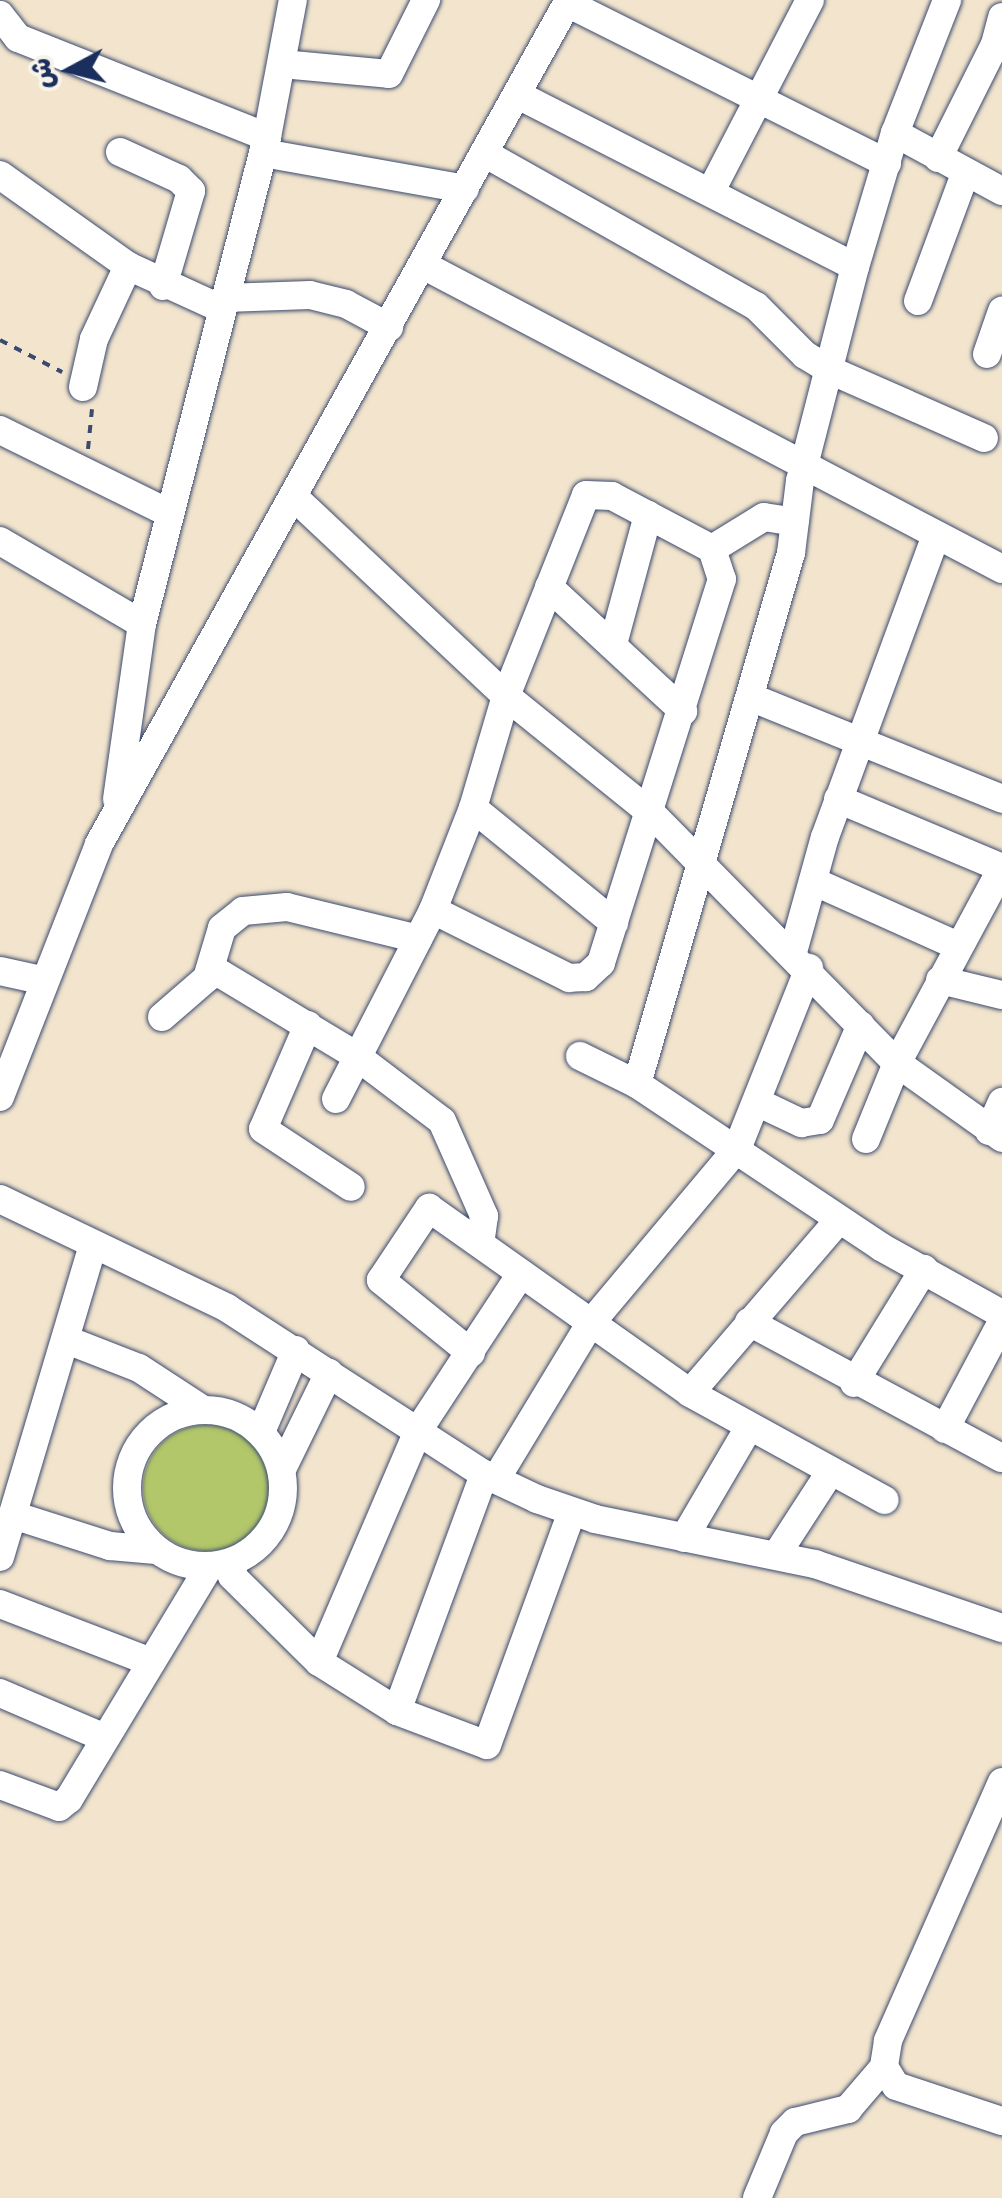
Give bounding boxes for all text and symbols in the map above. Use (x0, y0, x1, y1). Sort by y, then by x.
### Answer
north arrow (20, 20, 120, 120)
text: ش (20, 56, 60, 91)

